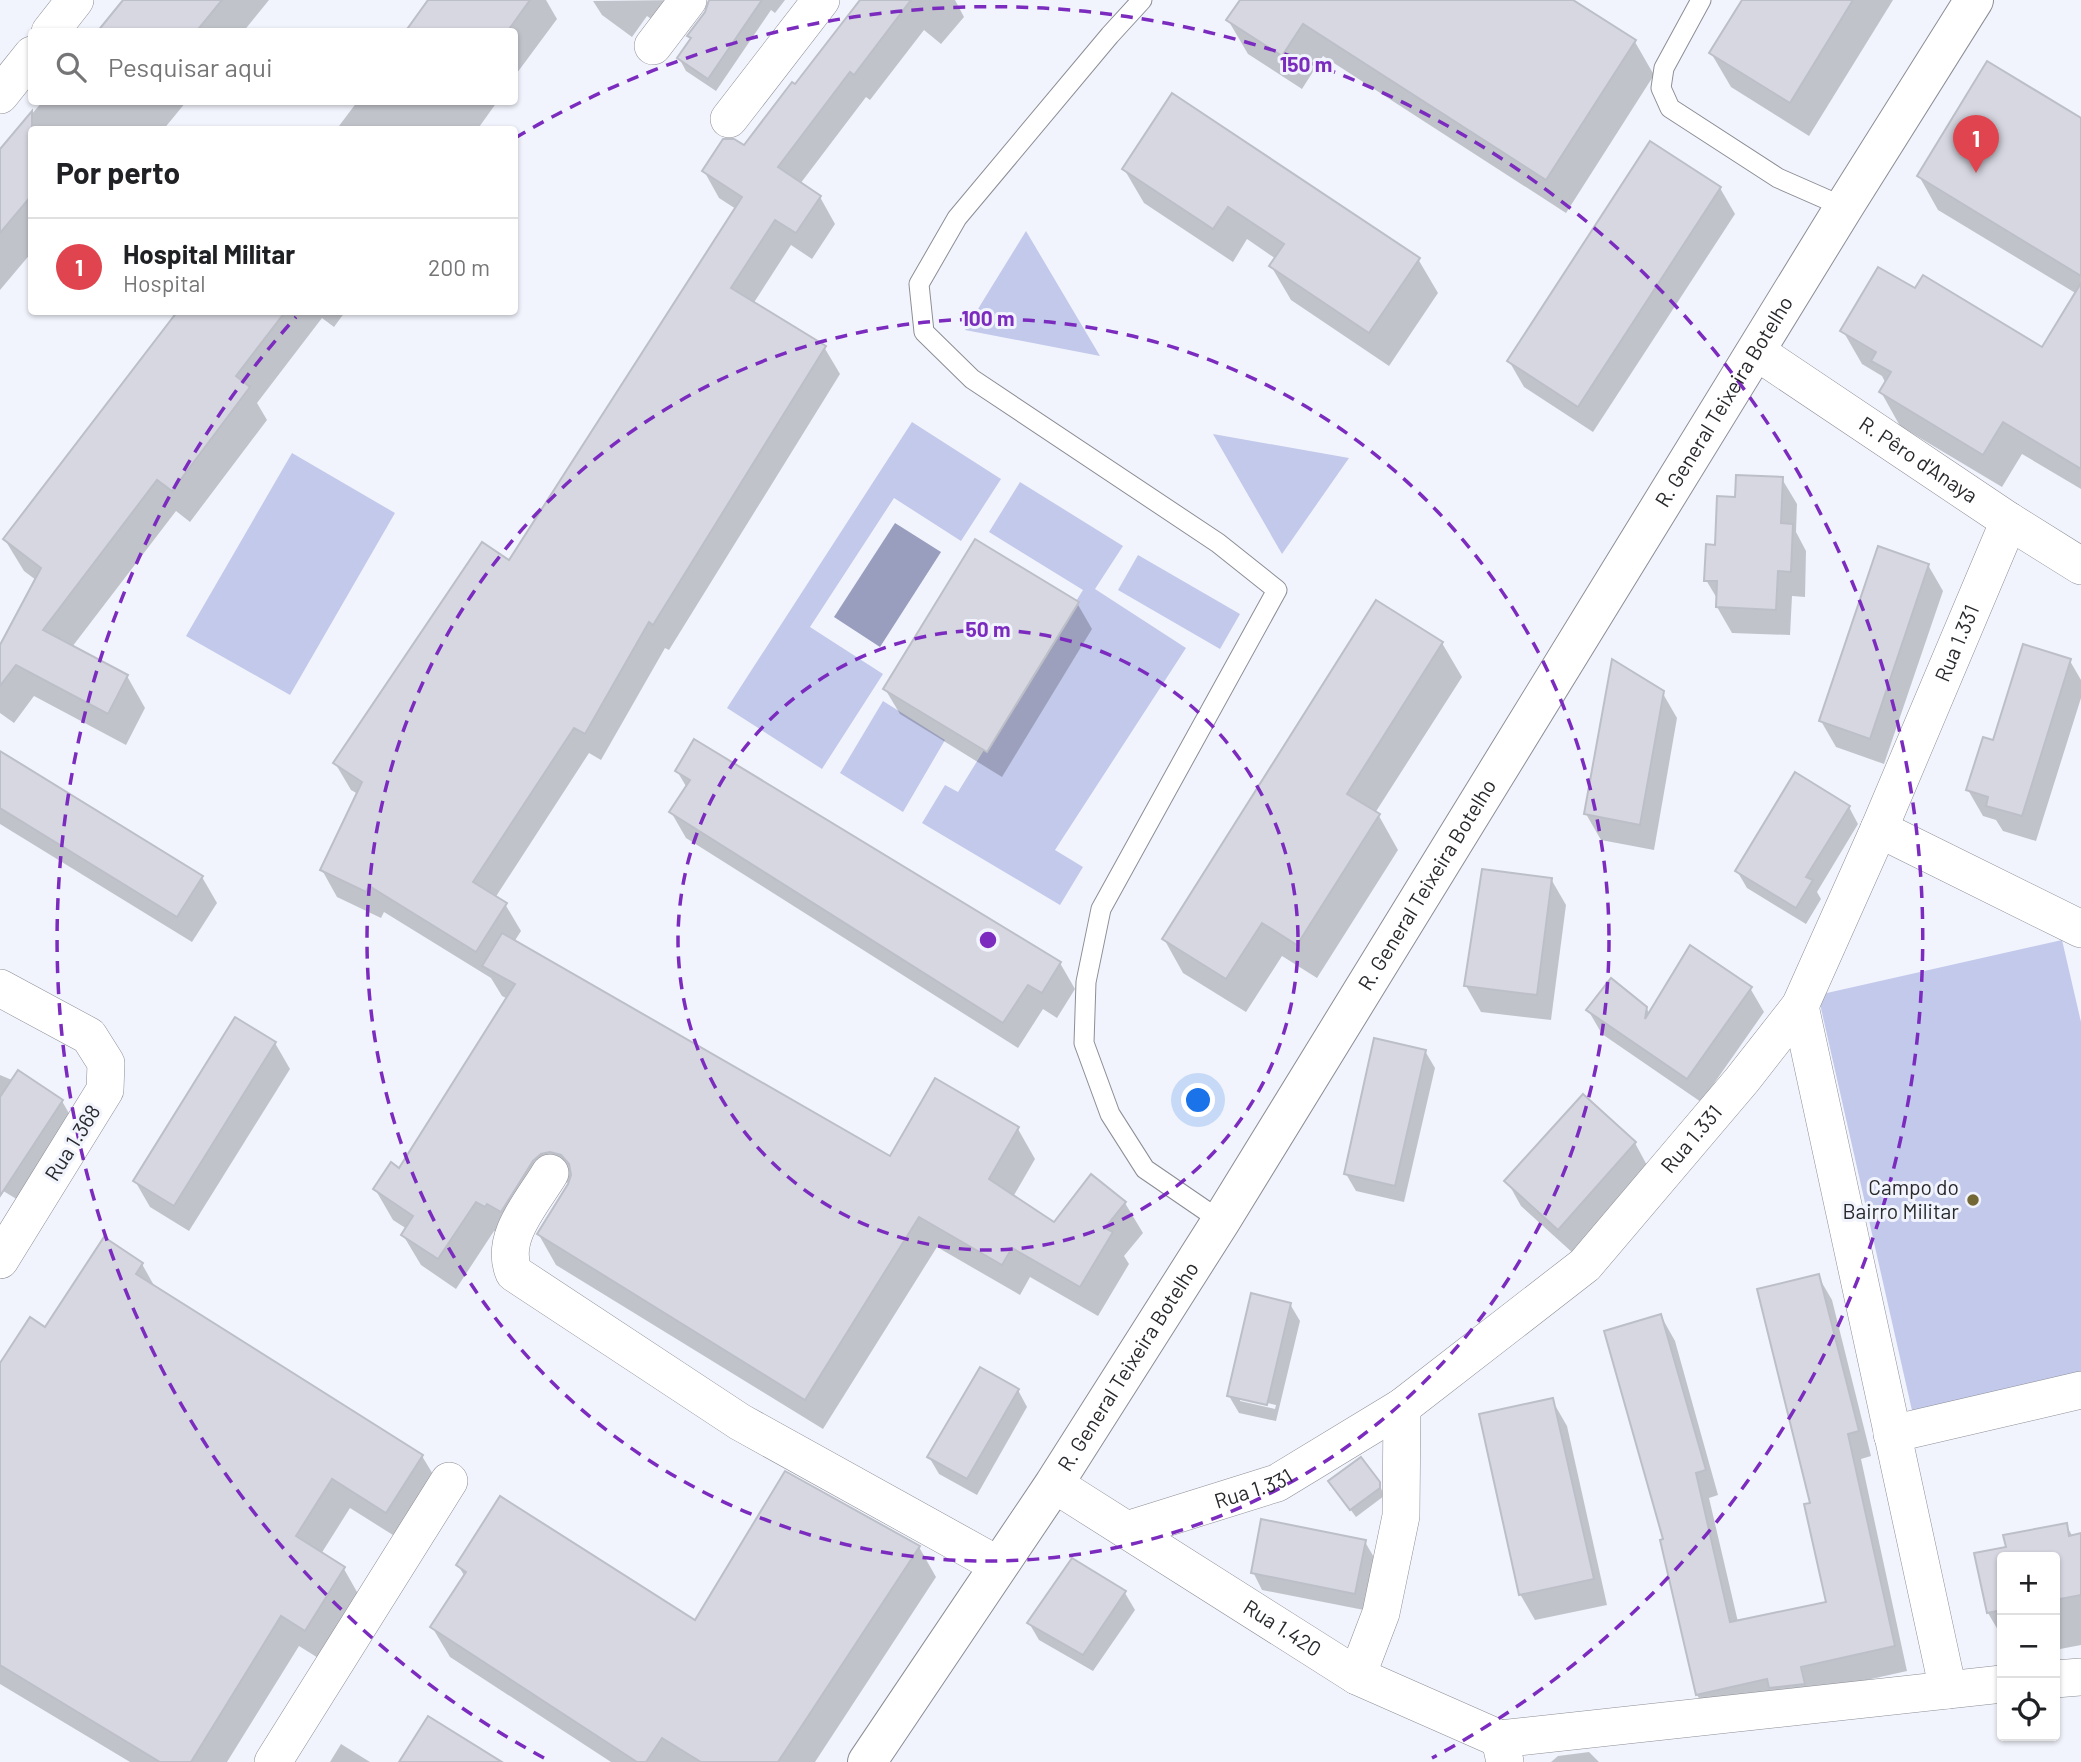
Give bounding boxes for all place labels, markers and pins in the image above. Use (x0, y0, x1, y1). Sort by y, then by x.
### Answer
pin: 1 (1953, 115, 1999, 173)
centre of rings (976, 928, 1000, 952)
place label: Campo do Bairro Militar (1842, 1174, 1959, 1223)
marker: Campo do Bairro Militar (1965, 1192, 1981, 1208)

